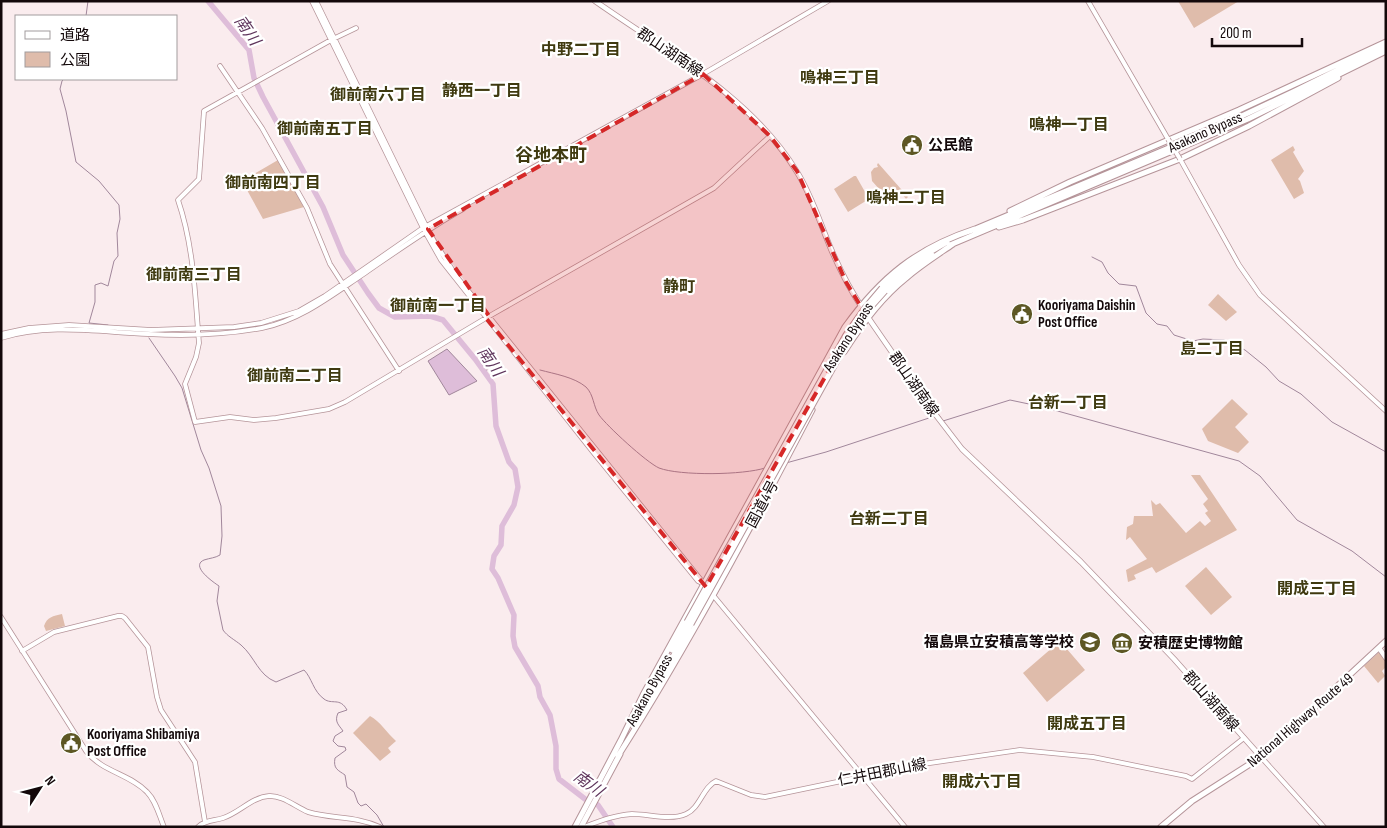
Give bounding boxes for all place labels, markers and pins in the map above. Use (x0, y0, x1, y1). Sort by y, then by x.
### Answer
public building icon: 公民館 (900, 133, 924, 157)
place label: 公民館 (928, 136, 973, 155)
place label: Kooriyama Daishin Post Office (1038, 296, 1136, 332)
public building icon: Kooriyama Daishin Post Office (1010, 302, 1034, 326)
school or university icon: 福島県立安積高等学校 (1078, 630, 1102, 654)
museum icon: 安積歴史博物館 (1110, 631, 1134, 655)
place label: 福島県立安積高等学校 (923, 633, 1074, 652)
place label: 安積歴史博物館 (1138, 634, 1243, 653)
place label: Kooriyama Shibamiya Post Office (87, 725, 200, 761)
public building icon: Kooriyama Shibamiya Post Office (59, 731, 83, 755)

